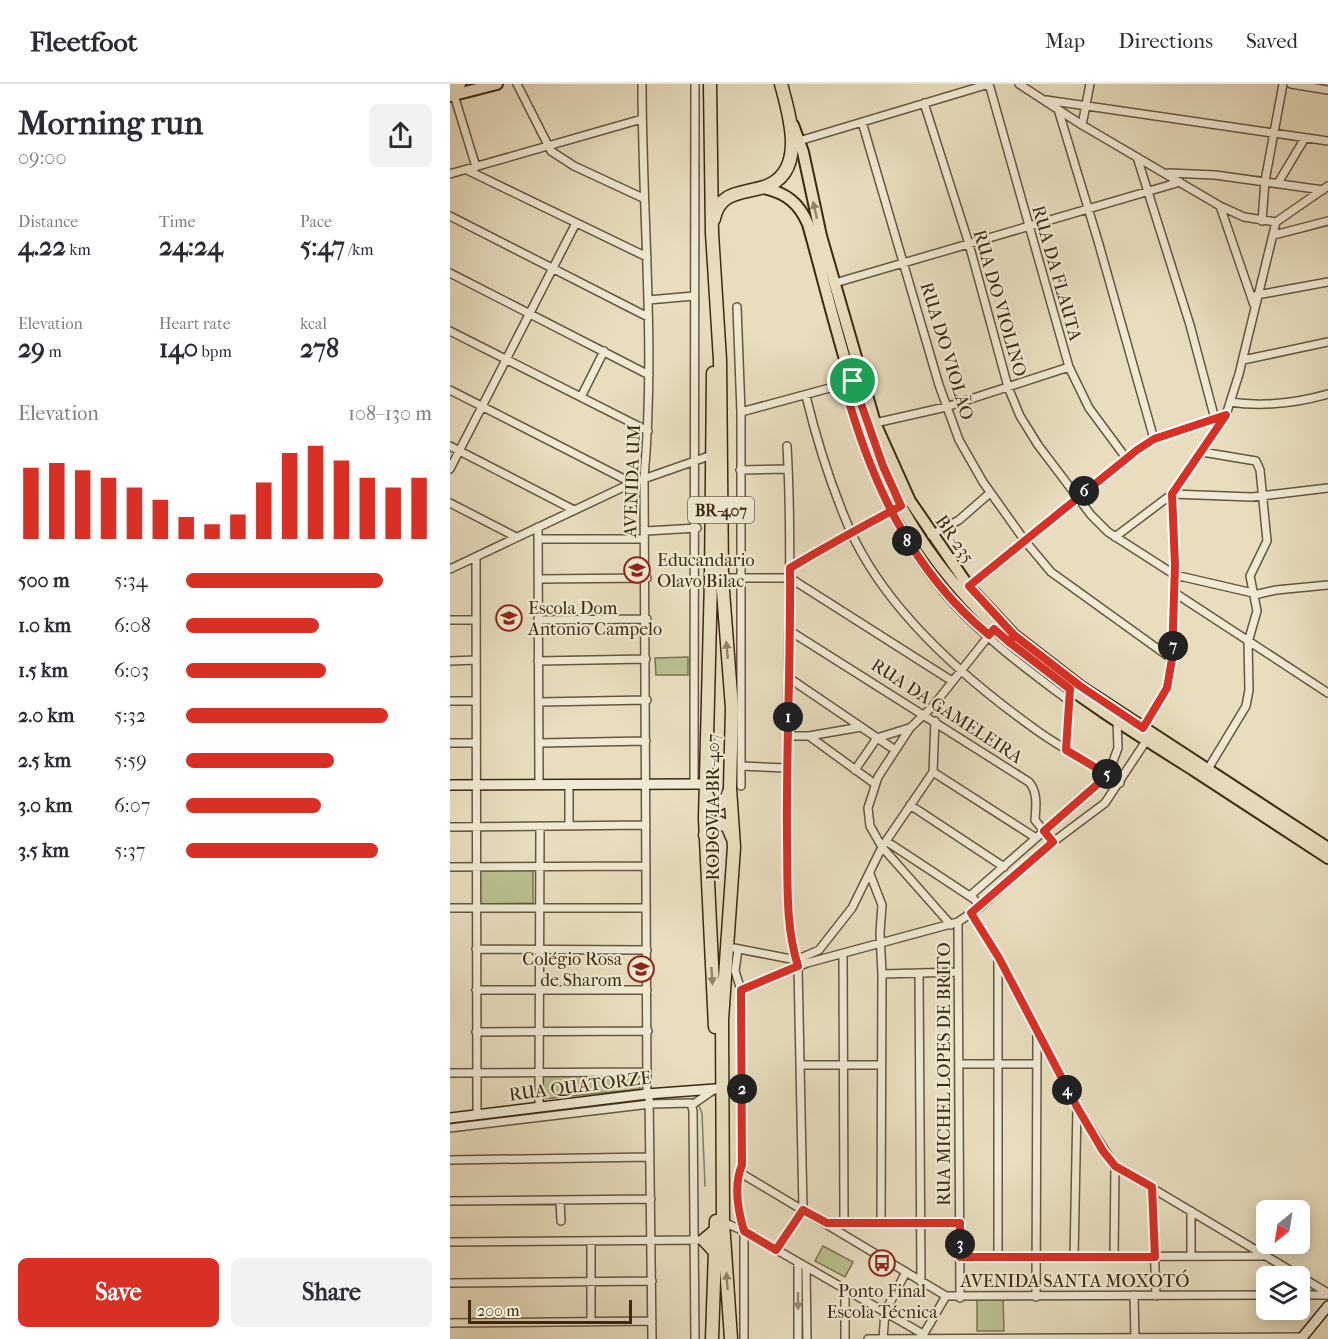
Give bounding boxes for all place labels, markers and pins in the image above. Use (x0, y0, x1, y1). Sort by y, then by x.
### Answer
pin (827, 355, 878, 406)
pin: 6 (1069, 476, 1099, 506)
pin: 8 (892, 526, 922, 556)
place label: Educandario Olavo Bilac (657, 550, 755, 592)
school or university icon: Educandario Olavo Bilac (622, 555, 652, 585)
place label: Escola Dom Antonio Campelo (527, 598, 662, 640)
school or university icon: Escola Dom Antonio Campelo (494, 603, 524, 633)
pin: 7 (1158, 631, 1188, 661)
pin: 1 (773, 702, 803, 732)
pin: 5 (1092, 759, 1122, 789)
place label: Colégio Rosa de Sharom (522, 949, 623, 991)
school or university icon: Colégio Rosa de Sharom (626, 954, 656, 984)
pin: 2 (727, 1074, 757, 1104)
pin: 4 (1052, 1075, 1082, 1105)
pin: 3 (945, 1229, 975, 1259)
bus stop icon: Ponto Final Escola Técnica (867, 1248, 897, 1278)
place label: Ponto Final Escola Técnica (826, 1281, 938, 1323)

